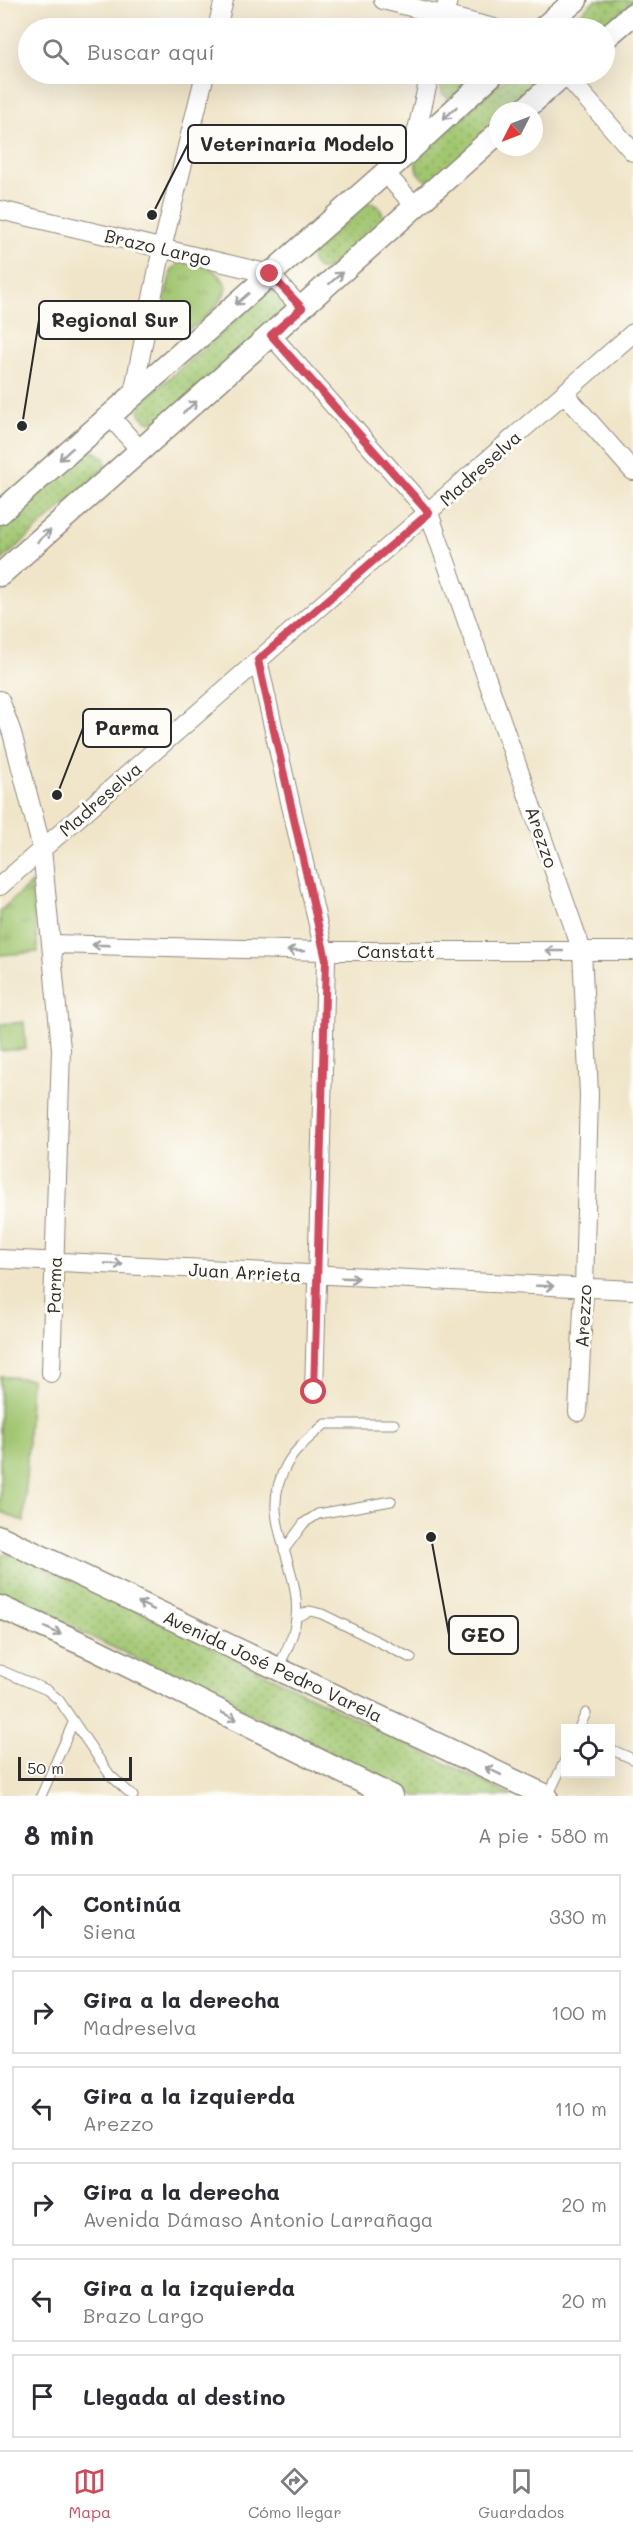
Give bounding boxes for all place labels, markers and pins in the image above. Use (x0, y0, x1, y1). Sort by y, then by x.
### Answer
callout: Veterinaria Modelo (188, 125, 406, 163)
callout: Regional Sur (39, 301, 190, 339)
callout: Parma (83, 709, 171, 747)
callout: GEO (449, 1616, 518, 1654)

